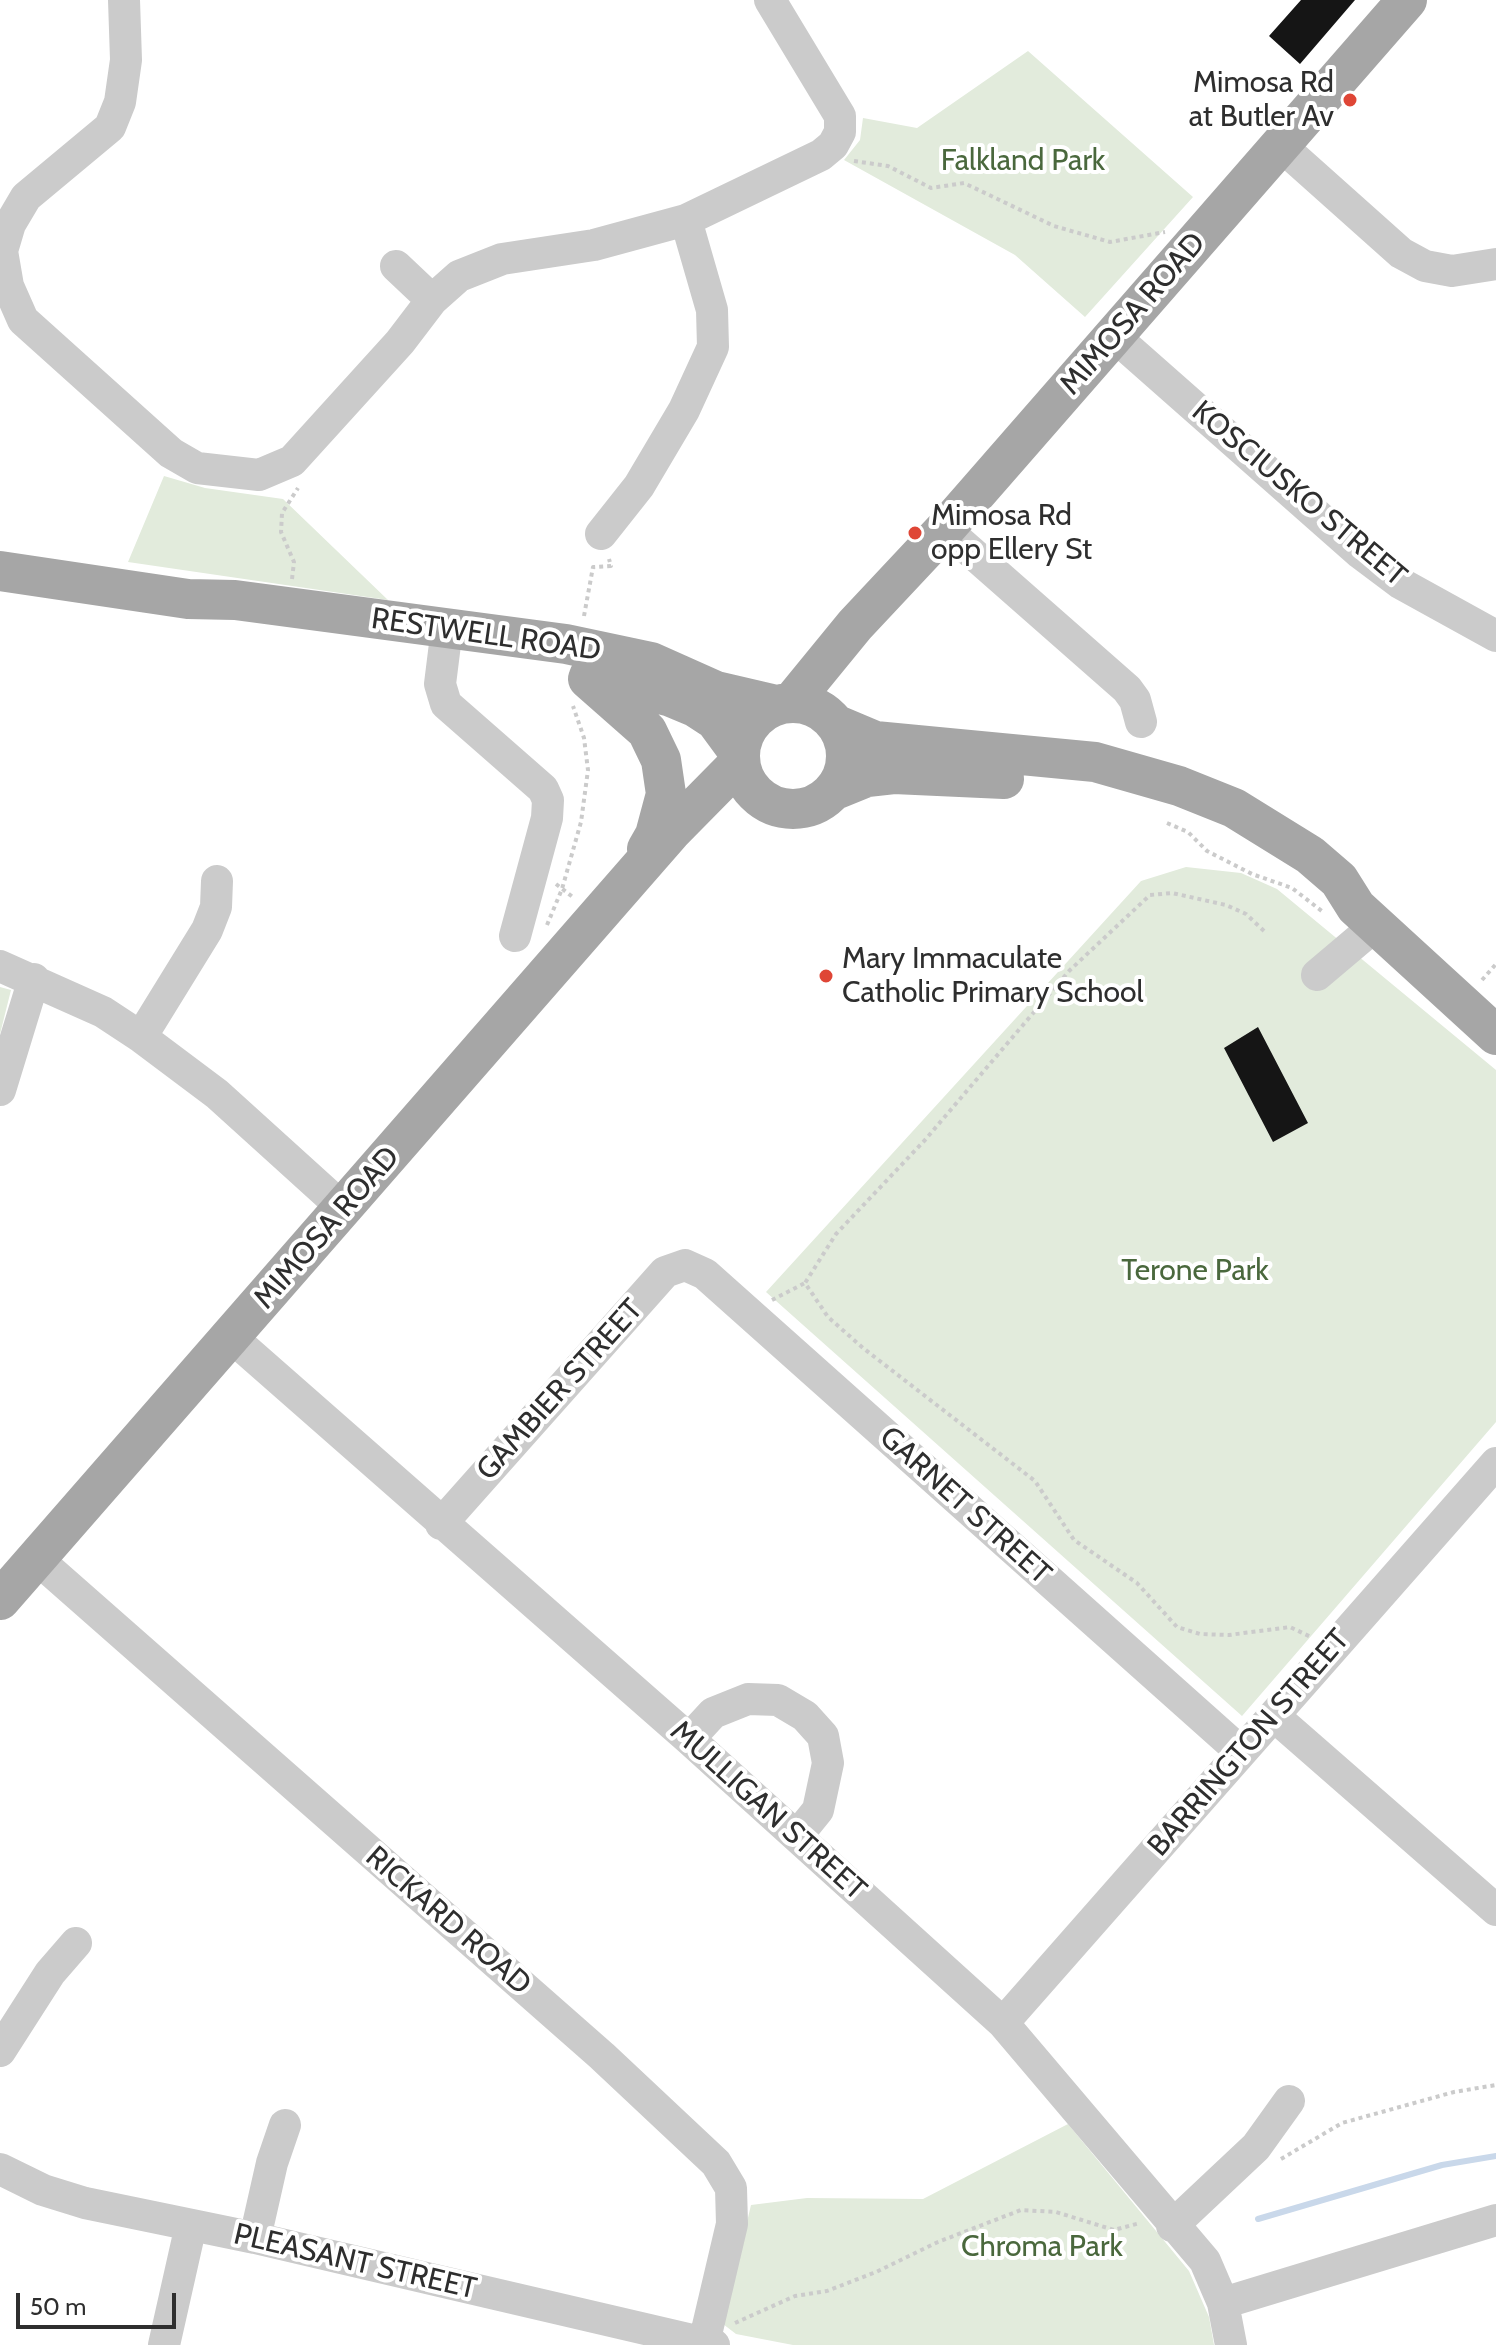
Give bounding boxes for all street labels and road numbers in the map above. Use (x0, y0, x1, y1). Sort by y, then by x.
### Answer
street label: MIMOSA ROAD (1053, 226, 1213, 402)
street label: KOSCIUSKO STREET (1184, 394, 1414, 594)
street label: RESTWELL ROAD (369, 601, 603, 669)
street label: MIMOSA ROAD (247, 1140, 407, 1316)
street label: GAMBIER STREET (469, 1292, 651, 1488)
street label: GARNET STREET (872, 1420, 1058, 1592)
street label: BARRINGTON STREET (1141, 1622, 1357, 1864)
street label: MULLIGAN STREET (663, 1714, 873, 1908)
street label: RICKARD ROAD (358, 1839, 538, 2003)
street label: PLEASANT STREET (230, 2217, 480, 2307)

